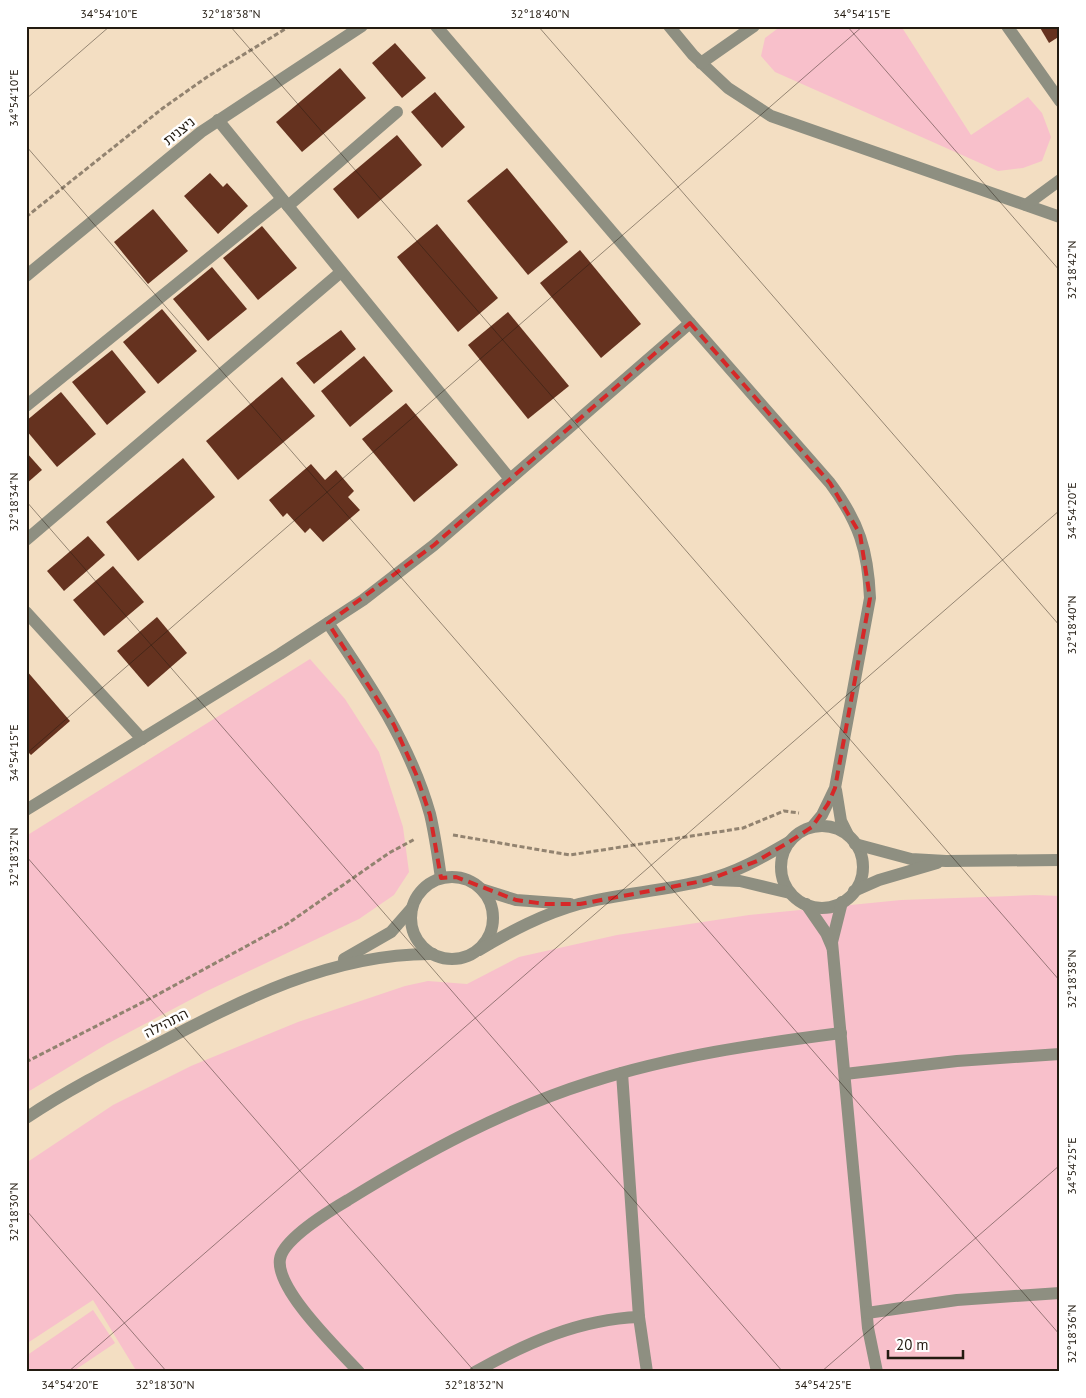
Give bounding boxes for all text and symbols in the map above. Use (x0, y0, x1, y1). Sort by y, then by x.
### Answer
text: 34°54'10"E (80, 6, 138, 21)
text: 32°18'38"N (201, 6, 261, 21)
text: 32°18'40"N (510, 6, 570, 21)
text: 34°54'15"E (833, 6, 891, 21)
text: 34°54'10"E (6, 69, 21, 127)
street label: ניצנית (160, 113, 198, 149)
text: 32°18'42"N (1064, 240, 1079, 300)
text: 32°18'34"N (6, 472, 21, 532)
text: 34°54'20"E (1064, 482, 1079, 540)
text: 32°18'40"N (1064, 595, 1079, 655)
text: 34°54'15"E (6, 724, 21, 782)
text: 32°18'32"N (6, 827, 21, 887)
text: 32°18'38"N (1064, 949, 1079, 1009)
street label: התהילה (141, 1004, 191, 1042)
text: 34°54'25"E (1064, 1137, 1079, 1195)
text: 32°18'30"N (6, 1182, 21, 1242)
text: 32°18'36"N (1064, 1304, 1079, 1364)
scale bar (888, 1328, 964, 1360)
text: 20 m (896, 1335, 929, 1354)
text: 34°54'20"E (41, 1377, 99, 1392)
text: 32°18'30"N (135, 1377, 195, 1392)
text: 32°18'32"N (444, 1377, 504, 1392)
text: 34°54'25"E (794, 1377, 852, 1392)

